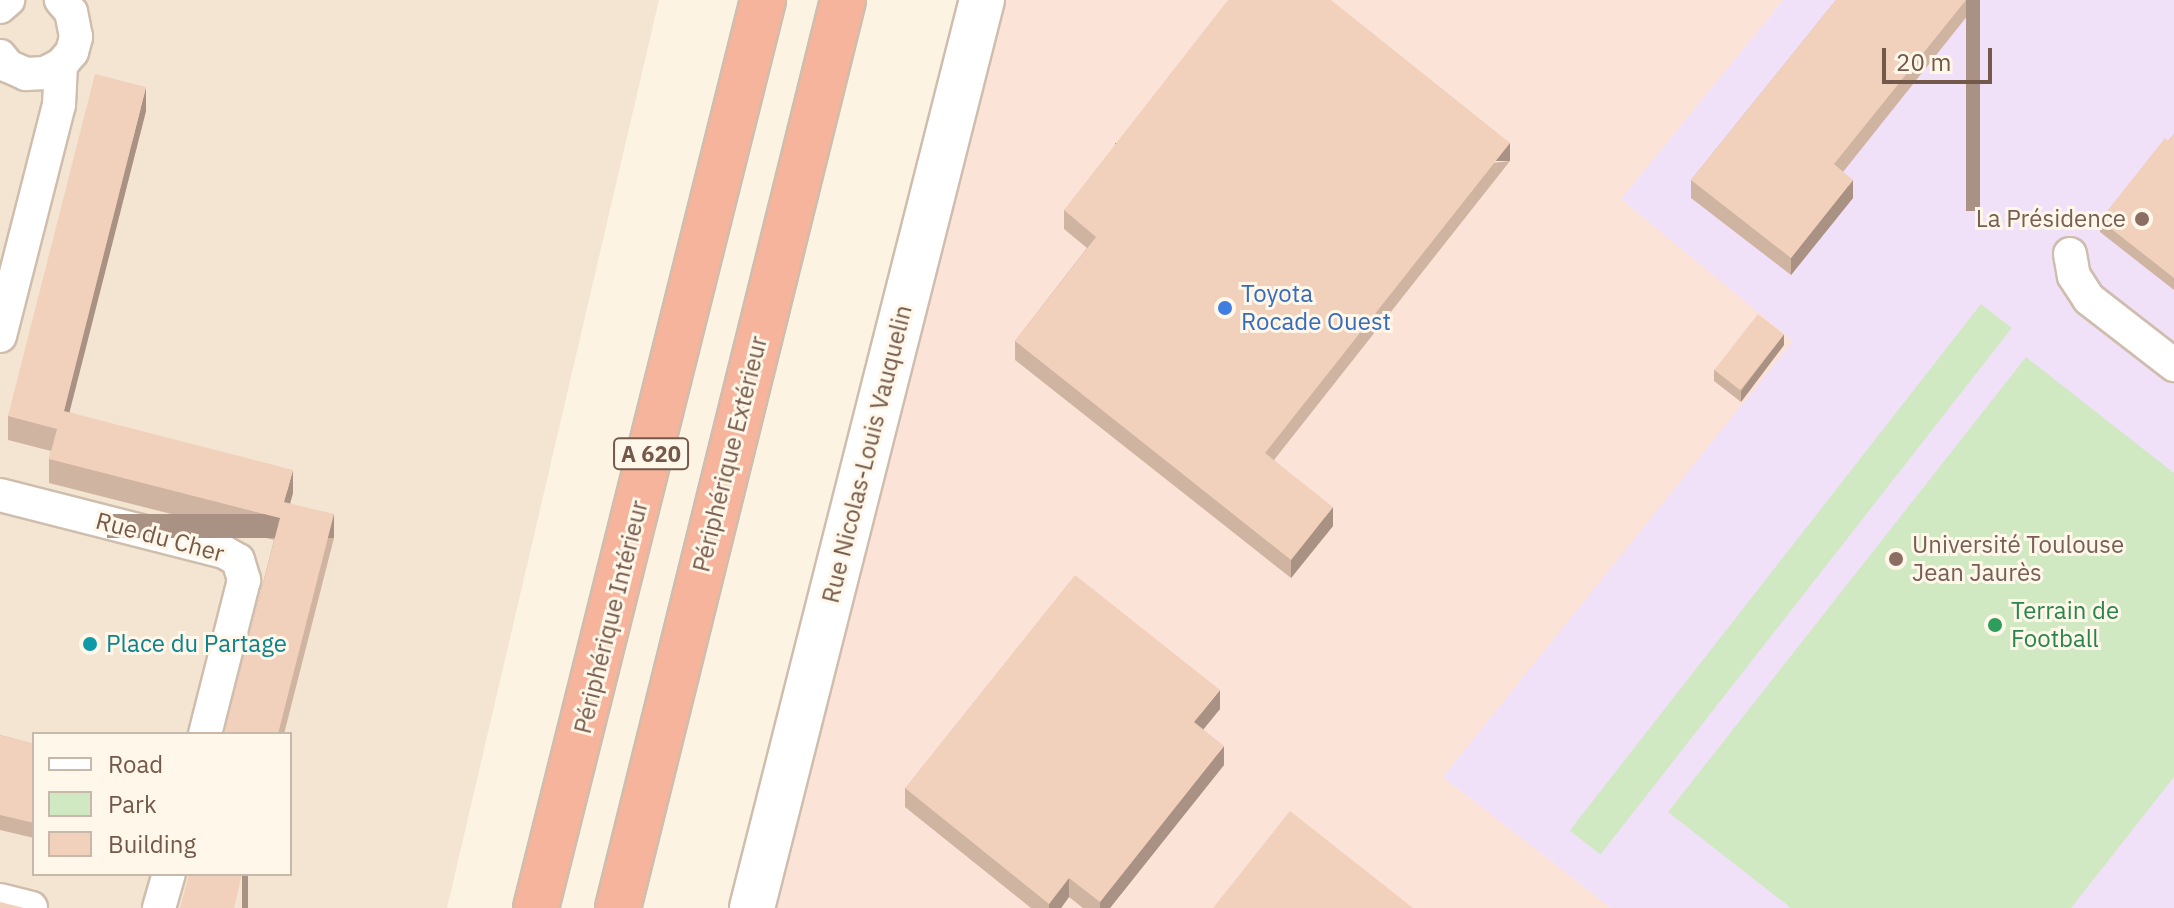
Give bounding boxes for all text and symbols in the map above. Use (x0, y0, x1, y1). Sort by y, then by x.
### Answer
scale bar (1886, 32, 1996, 82)
text: 20 m (1896, 46, 1951, 78)
place label: La Présidence (1976, 205, 2126, 233)
marker: La Présidence (2133, 210, 2151, 228)
place label: Toyota Rocade Ouest (1241, 280, 1391, 336)
marker: Toyota Rocade Ouest (1216, 299, 1234, 317)
street label: Rue Nicolas-Louis Vauquelin (816, 302, 918, 606)
street label: Périphérique Extérieur (687, 333, 773, 575)
road number: A 620 (613, 436, 689, 472)
street label: Périphérique Intérieur (568, 498, 654, 736)
street label: Rue du Cher (93, 506, 227, 568)
place label: Université Toulouse Jean Jaurès (1912, 531, 2124, 587)
marker: Université Toulouse Jean Jaurès (1887, 550, 1905, 568)
place label: Terrain de Football (2011, 597, 2119, 653)
marker: Terrain de Football (1986, 616, 2004, 634)
place label: Place du Partage (106, 630, 287, 658)
marker: Place du Partage (81, 635, 99, 653)
legend (32, 732, 292, 876)
text: Road (108, 748, 163, 780)
text: Park (108, 788, 157, 820)
text: Building (108, 828, 196, 860)

